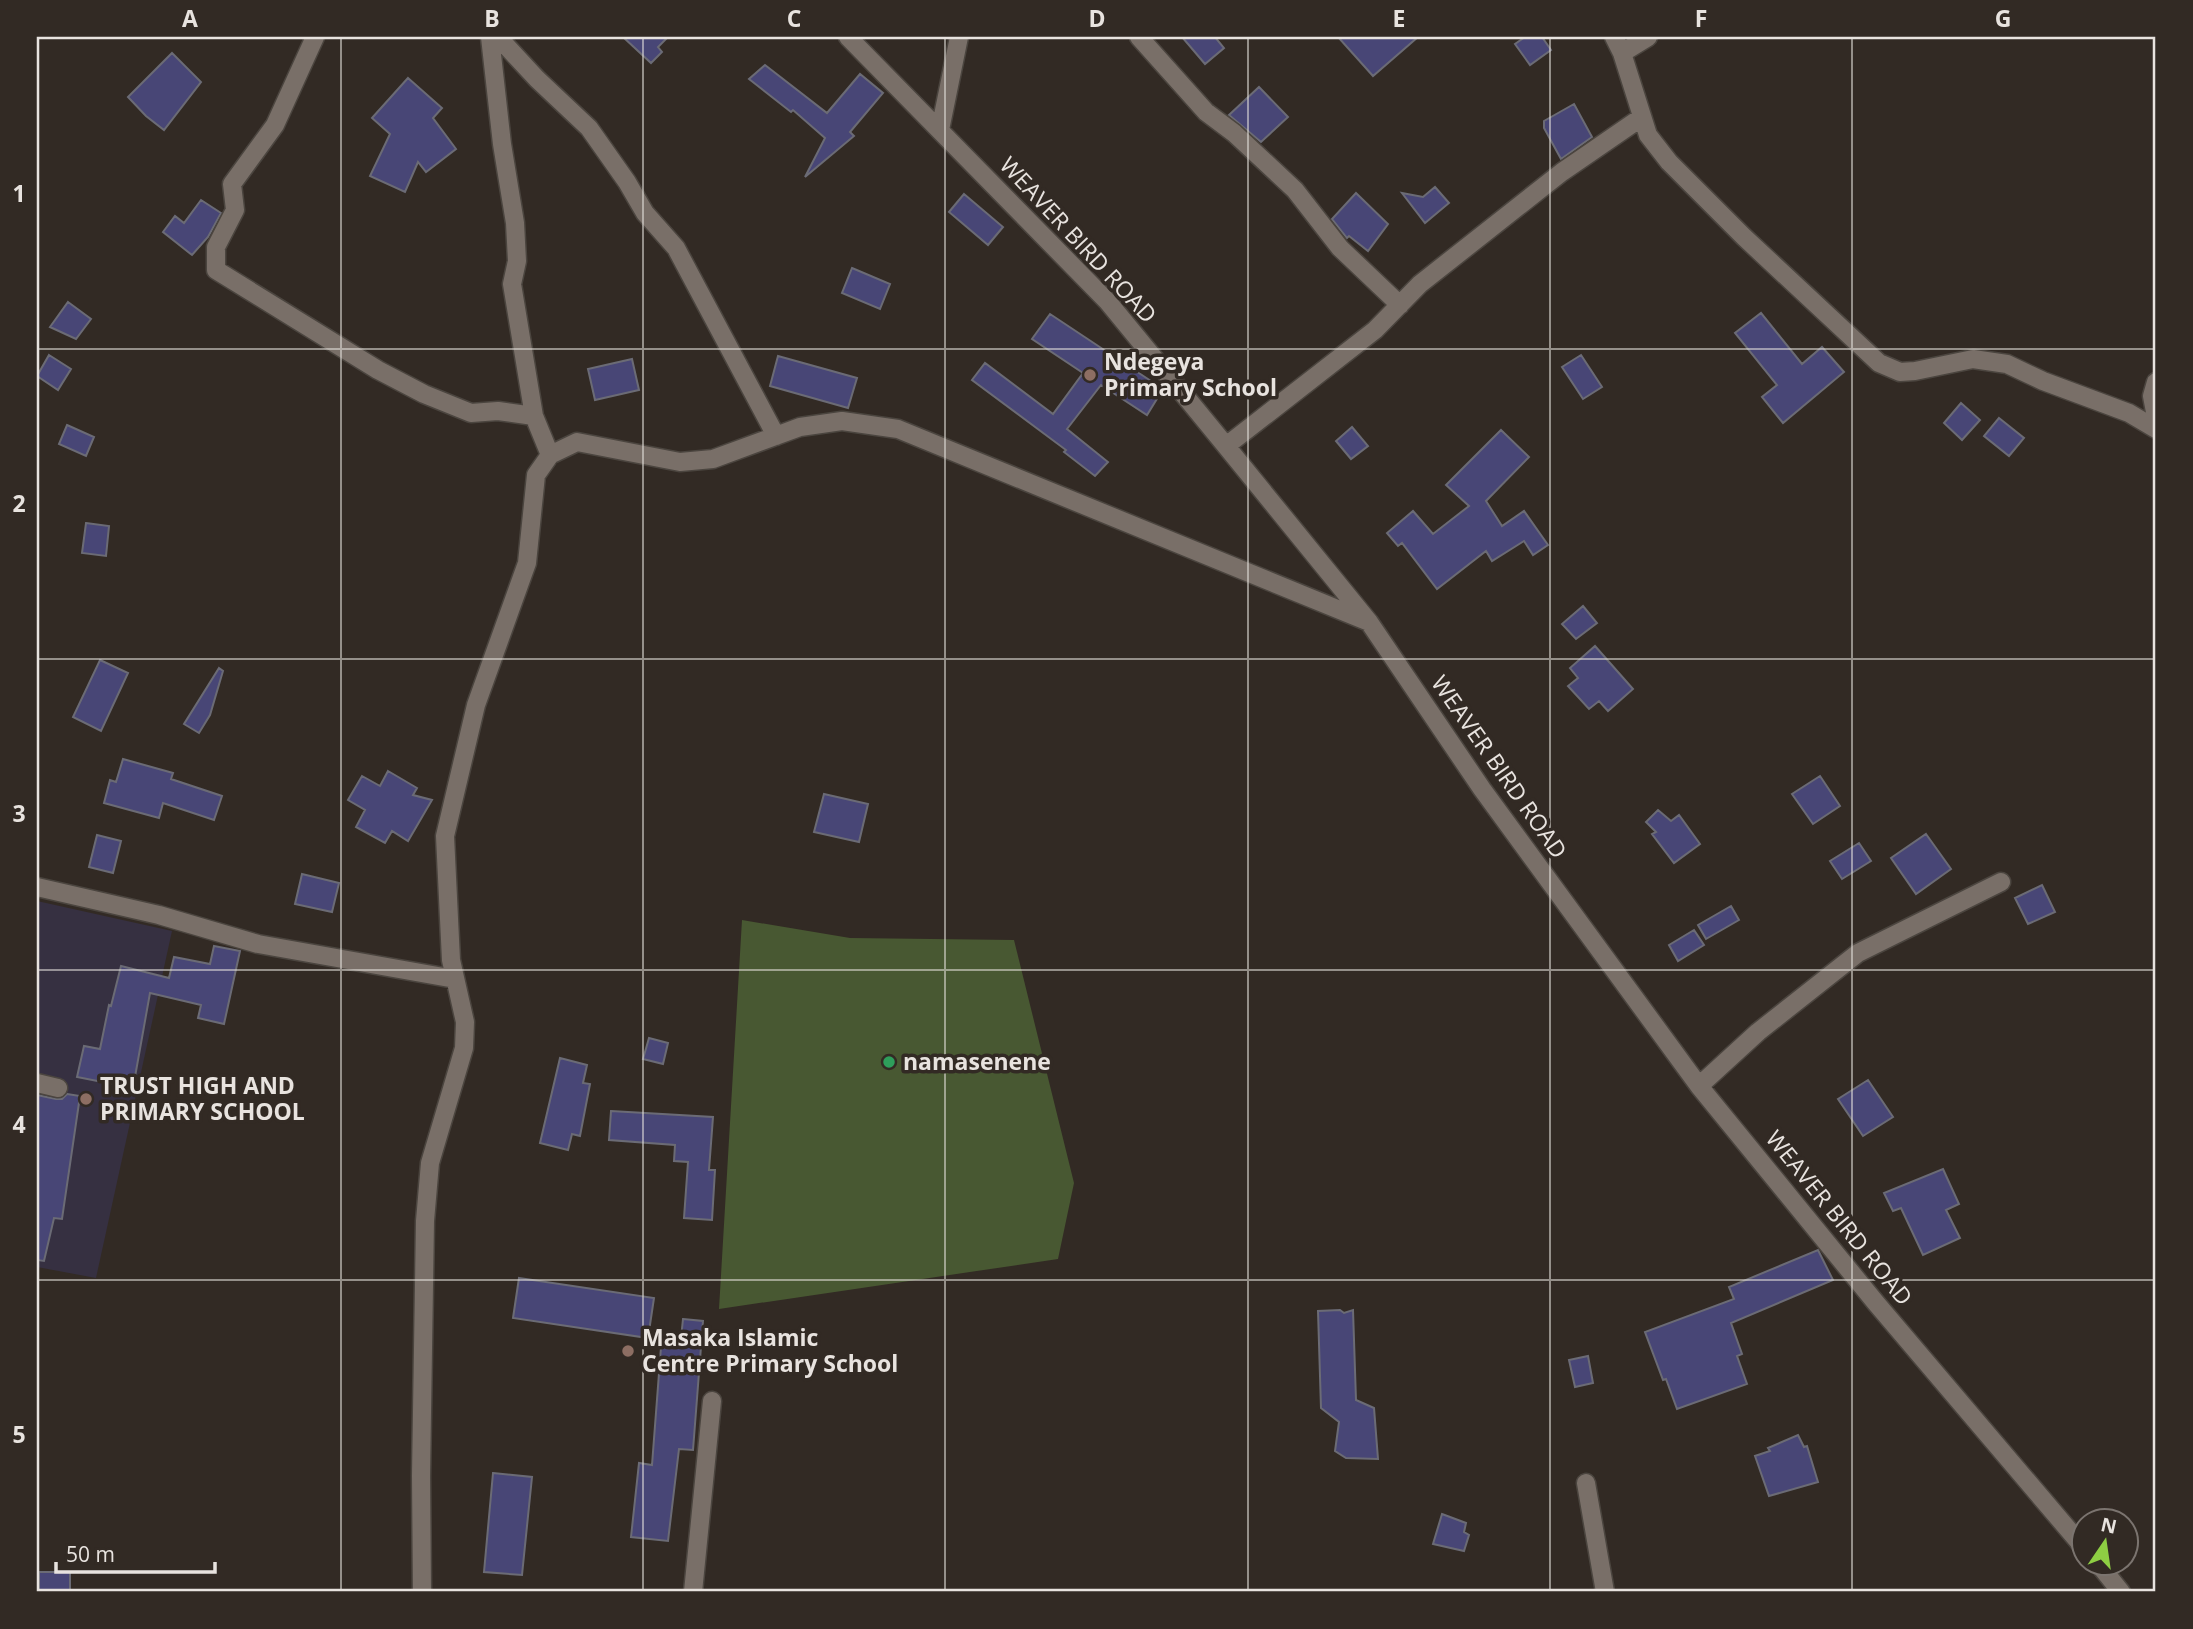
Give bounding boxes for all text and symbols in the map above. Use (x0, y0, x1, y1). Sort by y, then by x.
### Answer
text: A (182, 2, 198, 34)
text: B (484, 2, 500, 34)
text: C (787, 2, 801, 34)
text: D (1088, 2, 1106, 34)
text: E (1393, 2, 1405, 34)
text: F (1695, 2, 1707, 34)
text: G (1995, 2, 2011, 34)
street label: WEAVER BIRD ROAD (993, 149, 1164, 329)
text: 1 (12, 177, 26, 209)
place label: Ndegeya Primary School (1104, 345, 1277, 403)
marker: Ndegeya Primary School (1082, 367, 1098, 383)
text: 2 (12, 487, 26, 519)
street label: WEAVER BIRD ROAD (1425, 668, 1575, 864)
text: 3 (12, 797, 26, 829)
place label: namasenene (903, 1045, 1051, 1077)
marker: namasenene (881, 1054, 897, 1070)
place label: TRUST HIGH AND PRIMARY SCHOOL (100, 1069, 305, 1127)
marker: TRUST HIGH AND PRIMARY SCHOOL (78, 1091, 94, 1107)
text: 4 (12, 1108, 26, 1140)
street label: WEAVER BIRD ROAD (1759, 1123, 1920, 1312)
place label: Masaka Islamic Centre Primary School (642, 1321, 898, 1379)
marker: Masaka Islamic Centre Primary School (620, 1343, 636, 1359)
text: 5 (12, 1418, 26, 1450)
north arrow (2070, 1506, 2140, 1576)
text: N (2098, 1511, 2119, 1540)
scale bar (56, 1531, 215, 1575)
text: 50 m (66, 1540, 115, 1568)

